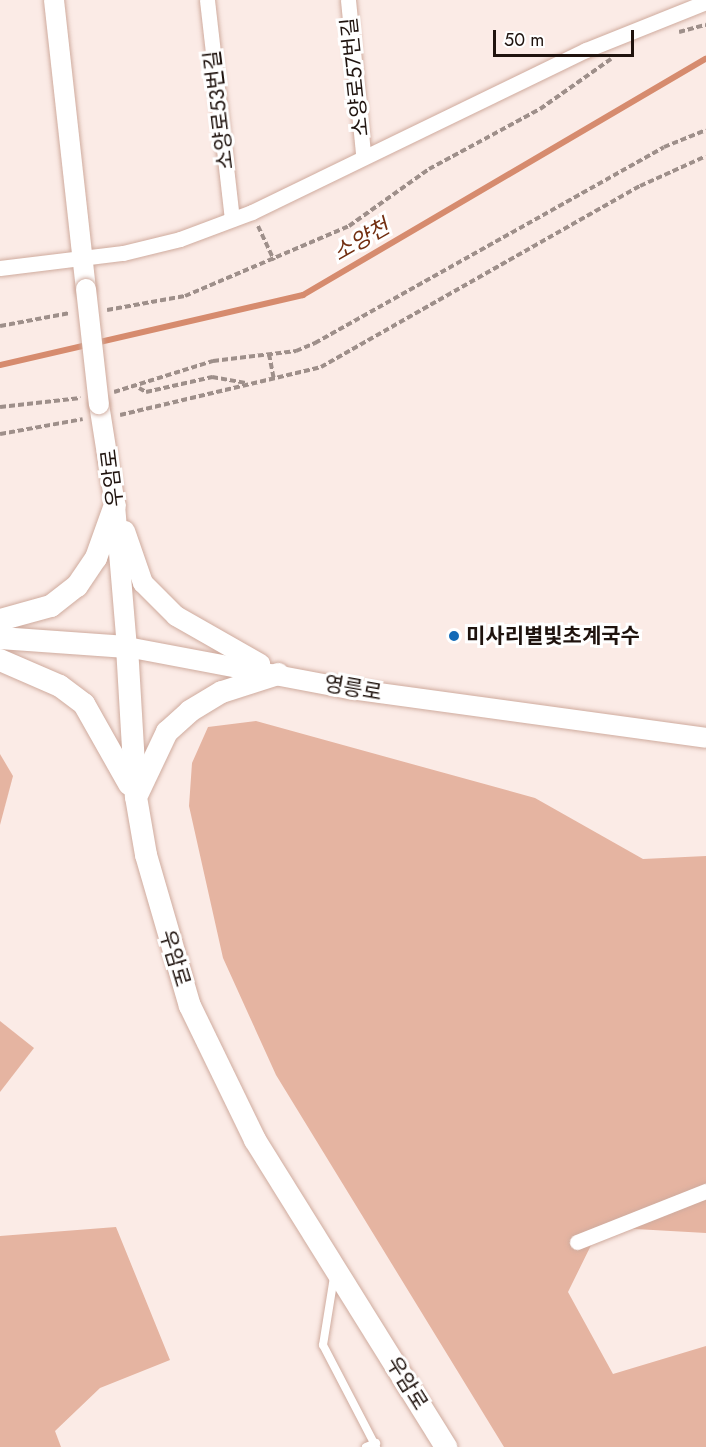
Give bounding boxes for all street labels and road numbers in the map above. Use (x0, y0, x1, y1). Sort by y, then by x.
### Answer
street label: 소양로57번길 (336, 16, 374, 138)
street label: 소양로53번길 (199, 49, 239, 171)
street label: 우암로 (96, 448, 128, 508)
street label: 영릉로 (322, 671, 384, 705)
street label: 우암로 (154, 927, 196, 989)
street label: 우암로 (381, 1352, 433, 1414)

